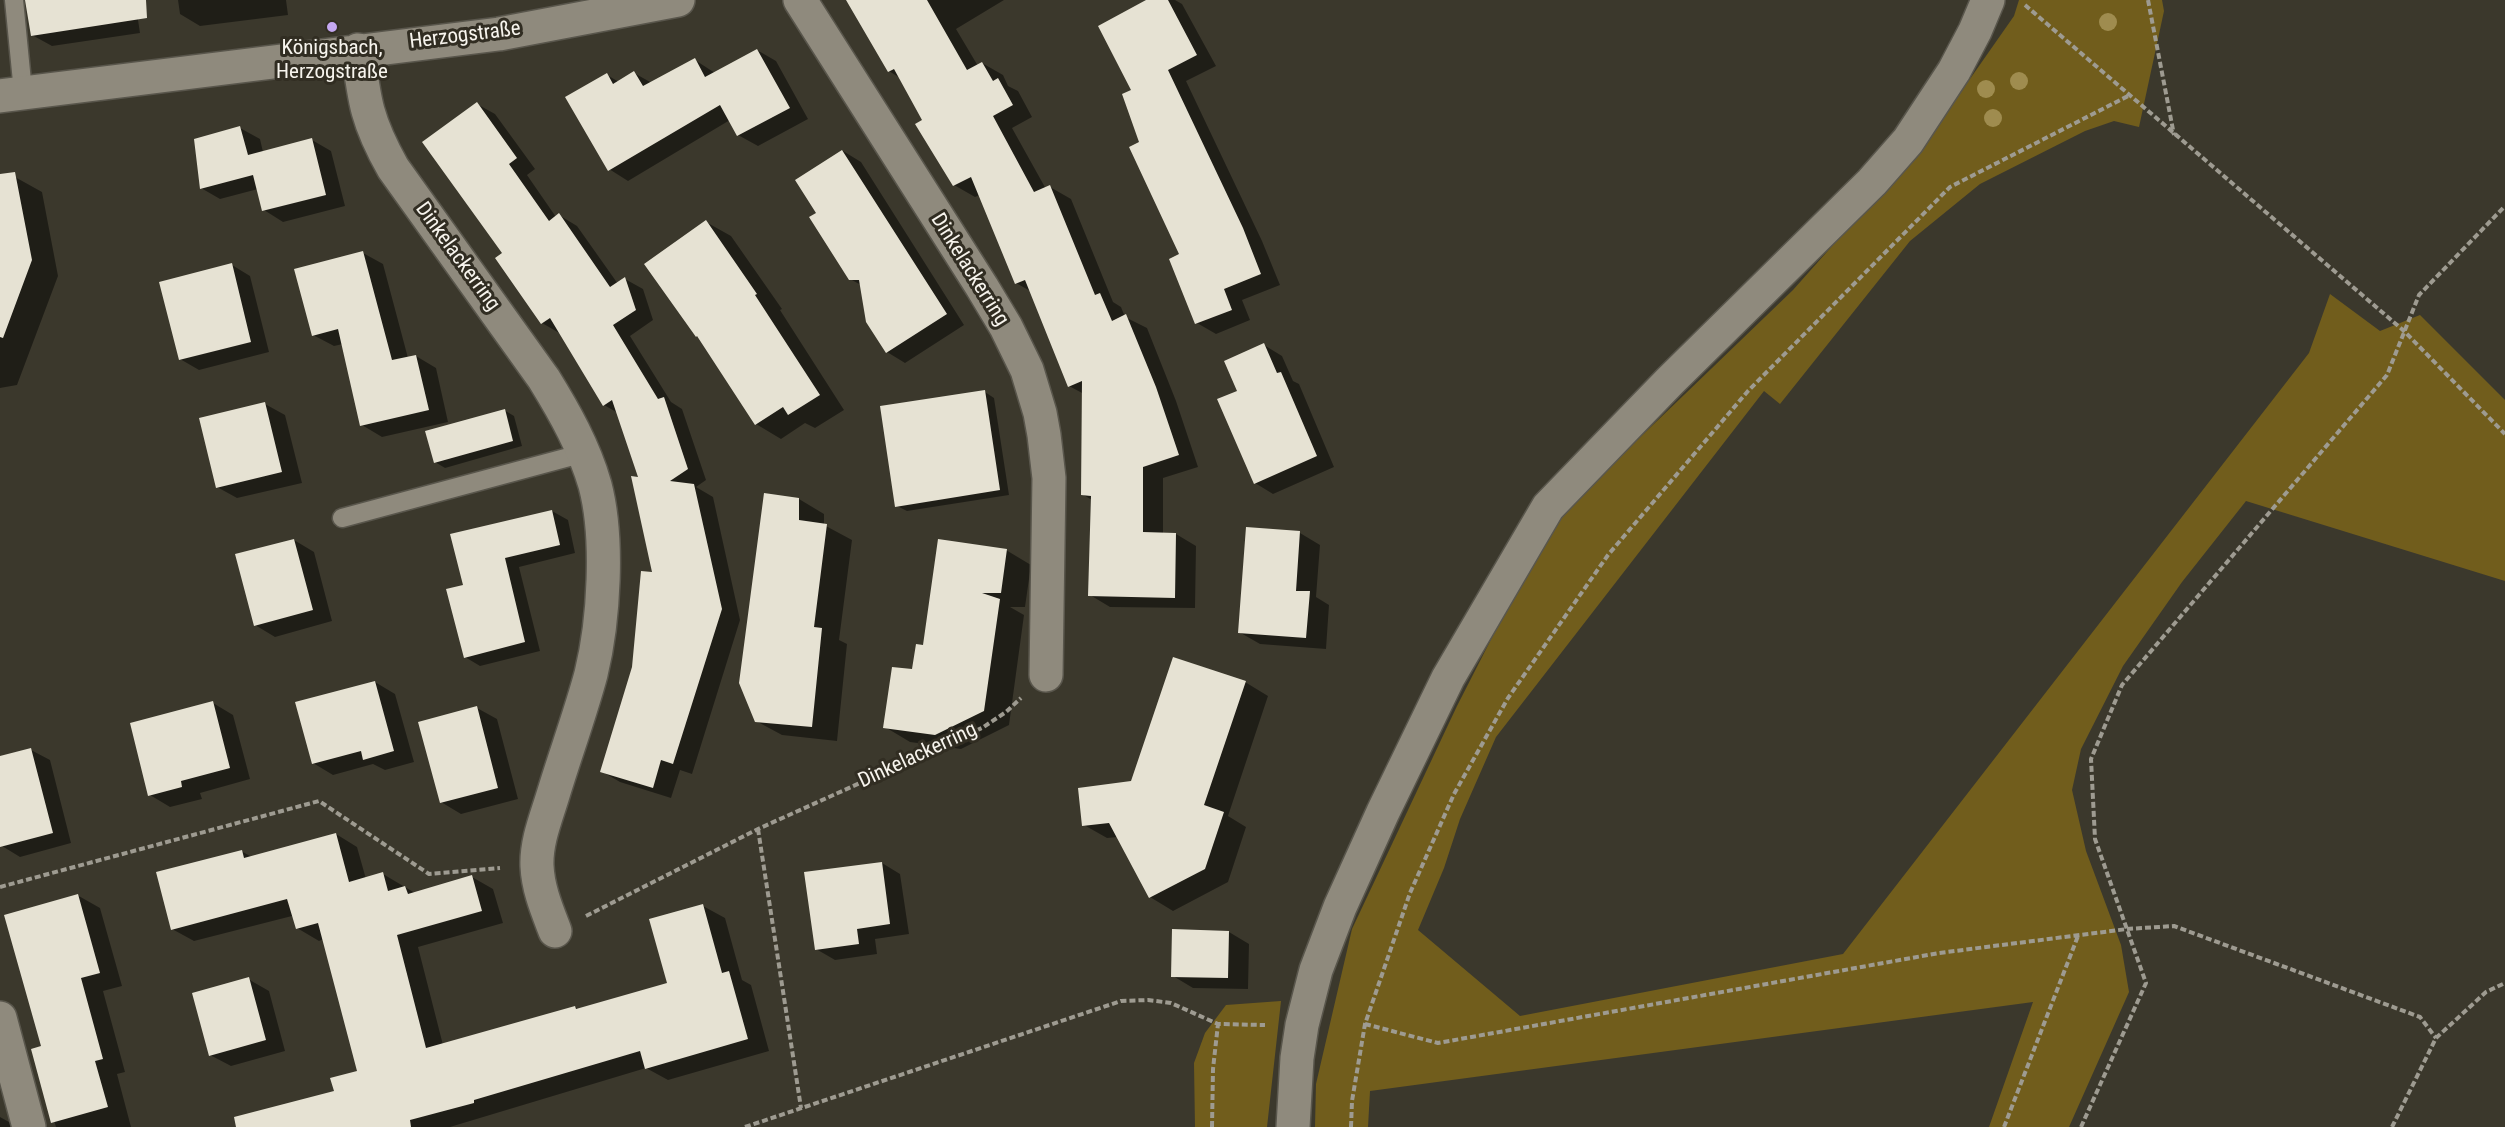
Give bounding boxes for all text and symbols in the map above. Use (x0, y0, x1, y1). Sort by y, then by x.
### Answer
street label: Herzogstraße (408, 17, 522, 55)
marker: Königsbach, Herzogstraße (325, 20, 339, 34)
place label: Königsbach, Herzogstraße (276, 36, 388, 86)
street label: Dinkelackerring (409, 198, 505, 316)
street label: Dinkelackerring (924, 209, 1014, 331)
street label: Dinkelackerring (855, 718, 981, 794)

